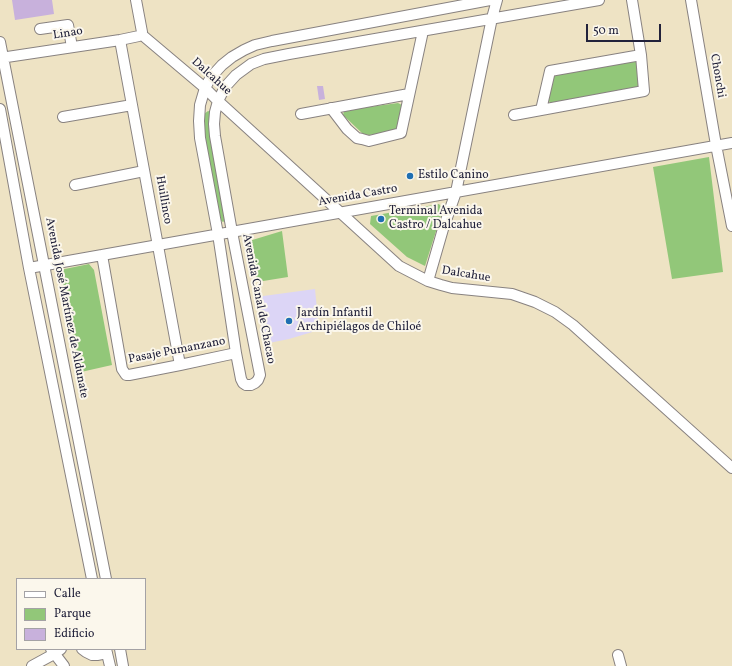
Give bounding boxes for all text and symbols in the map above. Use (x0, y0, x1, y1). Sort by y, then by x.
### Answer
scale bar (588, 16, 663, 42)
text: 50 m (593, 23, 619, 39)
street label: Linao (52, 25, 84, 43)
street label: Chonchi (706, 53, 728, 99)
street label: Dalcahue (188, 55, 234, 99)
place label: Estilo Canino (418, 169, 489, 183)
marker: Estilo Canino (405, 171, 415, 181)
street label: Huillinco (152, 175, 174, 225)
street label: Avenida Castro (317, 182, 399, 210)
place label: Terminal Avenida Castro / Dalcahue (389, 205, 482, 233)
marker: Terminal Avenida Castro / Dalcahue (376, 214, 386, 224)
street label: Avenida José Martínez de Aldunate (41, 217, 91, 399)
street label: Avenida Canal de Chacao (238, 233, 278, 365)
street label: Dalcahue (441, 264, 491, 286)
place label: Jardín Infantil Archipiélagos de Chiloé (297, 307, 421, 335)
marker: Jardín Infantil Archipiélagos de Chiloé (284, 316, 294, 326)
street label: Pasaje Pumanzano (127, 335, 227, 367)
legend (16, 578, 146, 650)
text: Calle (54, 586, 81, 602)
text: Parque (54, 606, 91, 622)
text: Edificio (54, 626, 94, 642)

